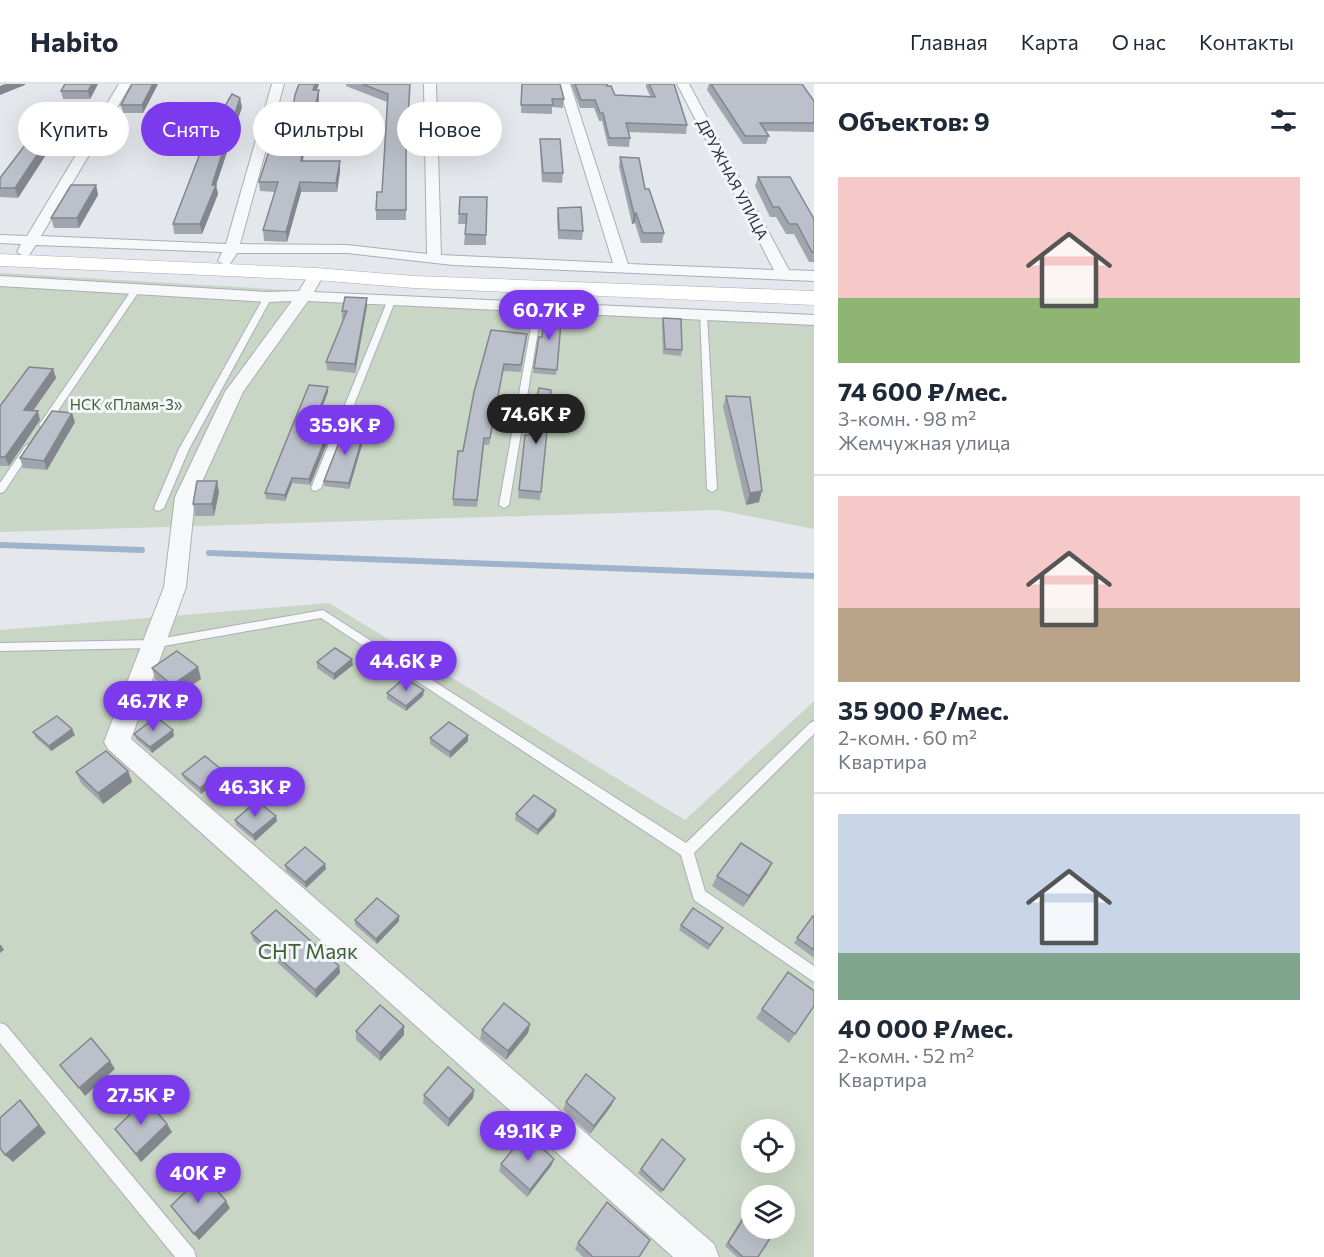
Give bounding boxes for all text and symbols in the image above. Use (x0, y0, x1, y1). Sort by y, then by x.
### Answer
text: Habito (30, 24, 119, 58)
text: Главная (910, 29, 988, 54)
text: Карта (1021, 29, 1079, 54)
text: О нас (1112, 29, 1166, 54)
text: Контакты (1199, 29, 1294, 54)
chip: Купить (18, 102, 129, 156)
chip: Снять (141, 102, 241, 156)
chip: Фильтры (253, 102, 385, 156)
chip: Новое (397, 102, 502, 156)
icon: filters (1267, 104, 1300, 137)
text: Объектов: 9 (838, 105, 990, 136)
street label: ДРУЖНАЯ УЛИЦА (694, 116, 772, 242)
icon: home (1015, 216, 1123, 324)
pin: 60.7K ₽ (494, 290, 604, 341)
text: 60.7K ₽ (513, 297, 585, 321)
text: 74 600 ₽/мес. (838, 375, 1008, 406)
pin: 74.6K ₽ (481, 394, 591, 445)
park label: НСК «Пламя-3» (70, 395, 183, 413)
text: 74.6K ₽ (501, 401, 571, 425)
pin: 35.9K ₽ (290, 405, 400, 456)
text: 3-комн. · 98 m² (838, 406, 976, 430)
text: 35.9K ₽ (309, 412, 381, 436)
text: Жемчужная улица (838, 430, 1010, 454)
icon: home (1015, 535, 1123, 643)
pin: 44.6K ₽ (351, 641, 461, 692)
text: 44.6K ₽ (370, 648, 442, 672)
pin: 46.7K ₽ (98, 681, 208, 732)
text: 46.7K ₽ (117, 688, 189, 712)
text: 35 900 ₽/мес. (838, 694, 1009, 725)
text: 2-комн. · 60 m² (838, 725, 977, 749)
text: Квартира (838, 749, 927, 773)
pin: 46.3K ₽ (200, 767, 310, 818)
text: 46.3K ₽ (219, 774, 291, 798)
icon: home (1015, 853, 1123, 961)
park label: СНТ Маяк (258, 938, 358, 963)
text: 40 000 ₽/мес. (838, 1012, 1013, 1043)
text: 2-комн. · 52 m² (838, 1043, 974, 1067)
text: Квартира (838, 1067, 927, 1091)
pin: 27.5K ₽ (86, 1075, 196, 1126)
text: 27.5K ₽ (107, 1082, 175, 1106)
pin: 49.1K ₽ (473, 1111, 583, 1162)
text: 49.1K ₽ (494, 1118, 562, 1142)
map controls (741, 1119, 795, 1239)
button: locate (741, 1119, 795, 1173)
pin: 40K ₽ (156, 1153, 240, 1204)
text: 40K ₽ (170, 1160, 226, 1184)
button: layers (741, 1185, 795, 1239)

